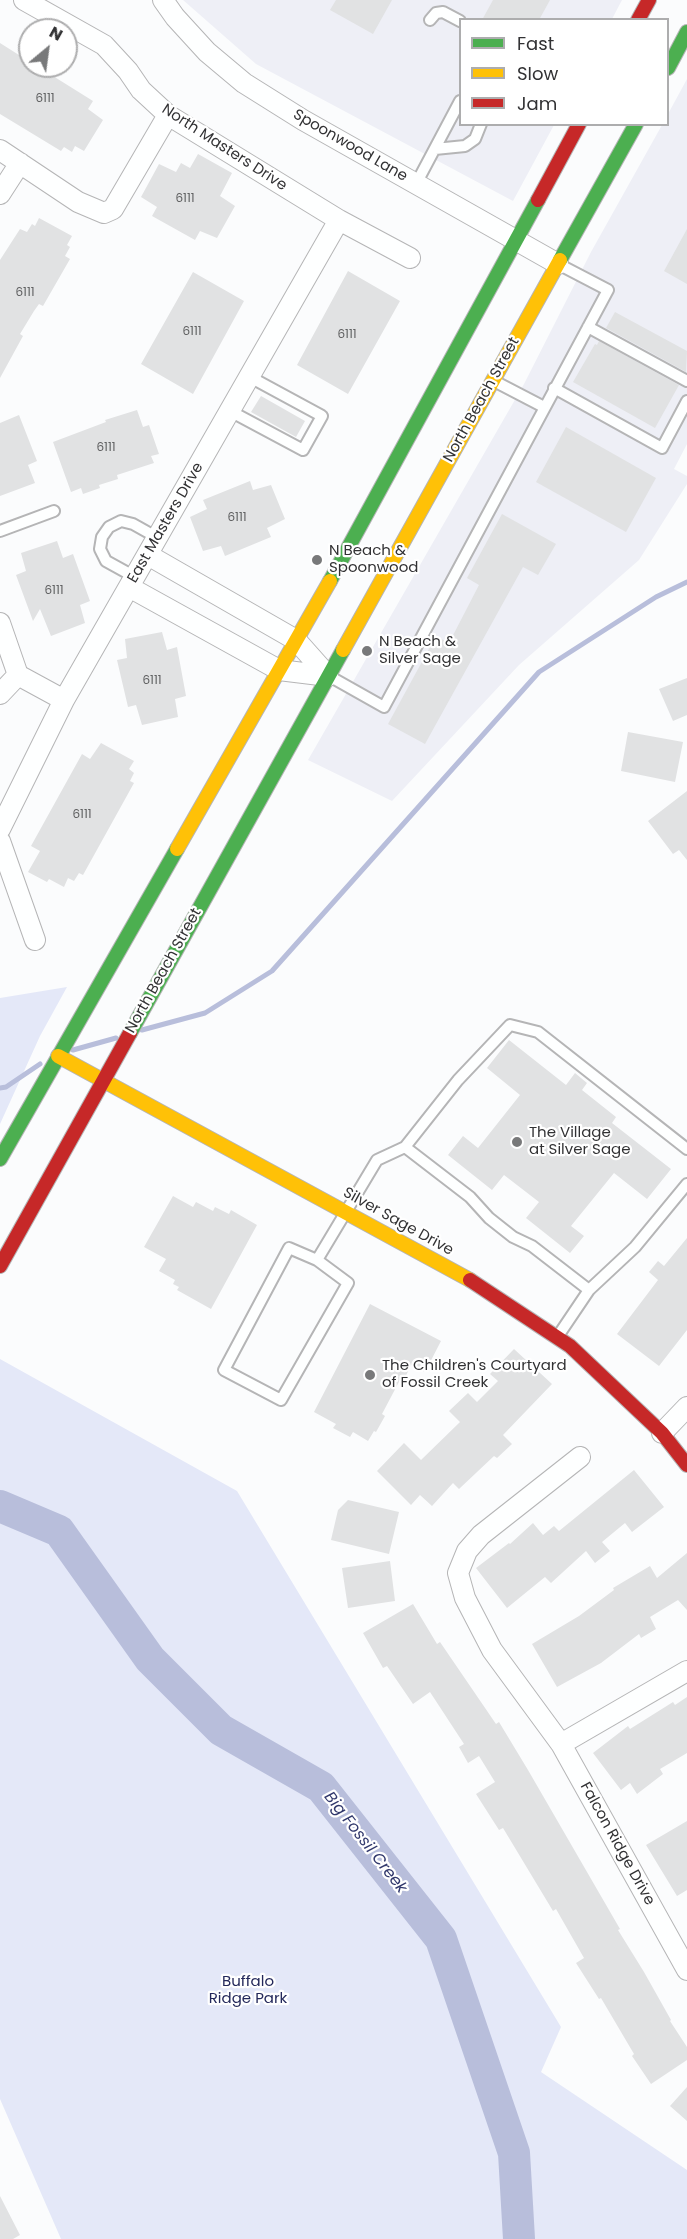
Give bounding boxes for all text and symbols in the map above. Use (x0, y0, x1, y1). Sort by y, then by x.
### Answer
north arrow (18, 18, 78, 78)
legend (459, 18, 669, 126)
text: N (45, 21, 67, 47)
text: Fast (517, 31, 554, 56)
text: Slow (517, 61, 558, 86)
text: Jam (517, 91, 557, 116)
house number: 6111 (35, 92, 55, 106)
street label: North Masters Drive (158, 101, 290, 195)
street label: Spoonwood Lane (290, 106, 410, 186)
house number: 6111 (175, 192, 195, 206)
house number: 6111 (15, 286, 35, 300)
house number: 6111 (182, 325, 202, 339)
house number: 6111 (337, 328, 357, 342)
street label: North Beach Street (440, 334, 524, 466)
house number: 6111 (96, 441, 116, 455)
street label: East Masters Drive (124, 460, 208, 586)
house number: 6111 (227, 511, 247, 525)
place label: N Beach & Spoonwood (329, 542, 418, 577)
marker: N Beach & Spoonwood (310, 553, 324, 567)
house number: 6111 (44, 584, 64, 598)
place label: N Beach & Silver Sage (379, 633, 461, 668)
marker: N Beach & Silver Sage (360, 644, 374, 658)
house number: 6111 (142, 674, 162, 688)
house number: 6111 (72, 808, 92, 822)
street label: North Beach Street (122, 905, 206, 1037)
place label: The Village at Silver Sage (529, 1124, 630, 1159)
marker: The Village at Silver Sage (510, 1135, 524, 1149)
street label: Silver Sage Drive (340, 1184, 456, 1260)
place label: The Children's Courtyard of Fossil Creek (382, 1357, 567, 1392)
marker: The Children's Courtyard of Fossil Creek (363, 1368, 377, 1382)
street label: Falcon Ridge Drive (576, 1779, 658, 1909)
water label: Big Fossil Creek (319, 1788, 411, 1898)
park label: Buffalo Ridge Park (209, 1973, 287, 2008)

